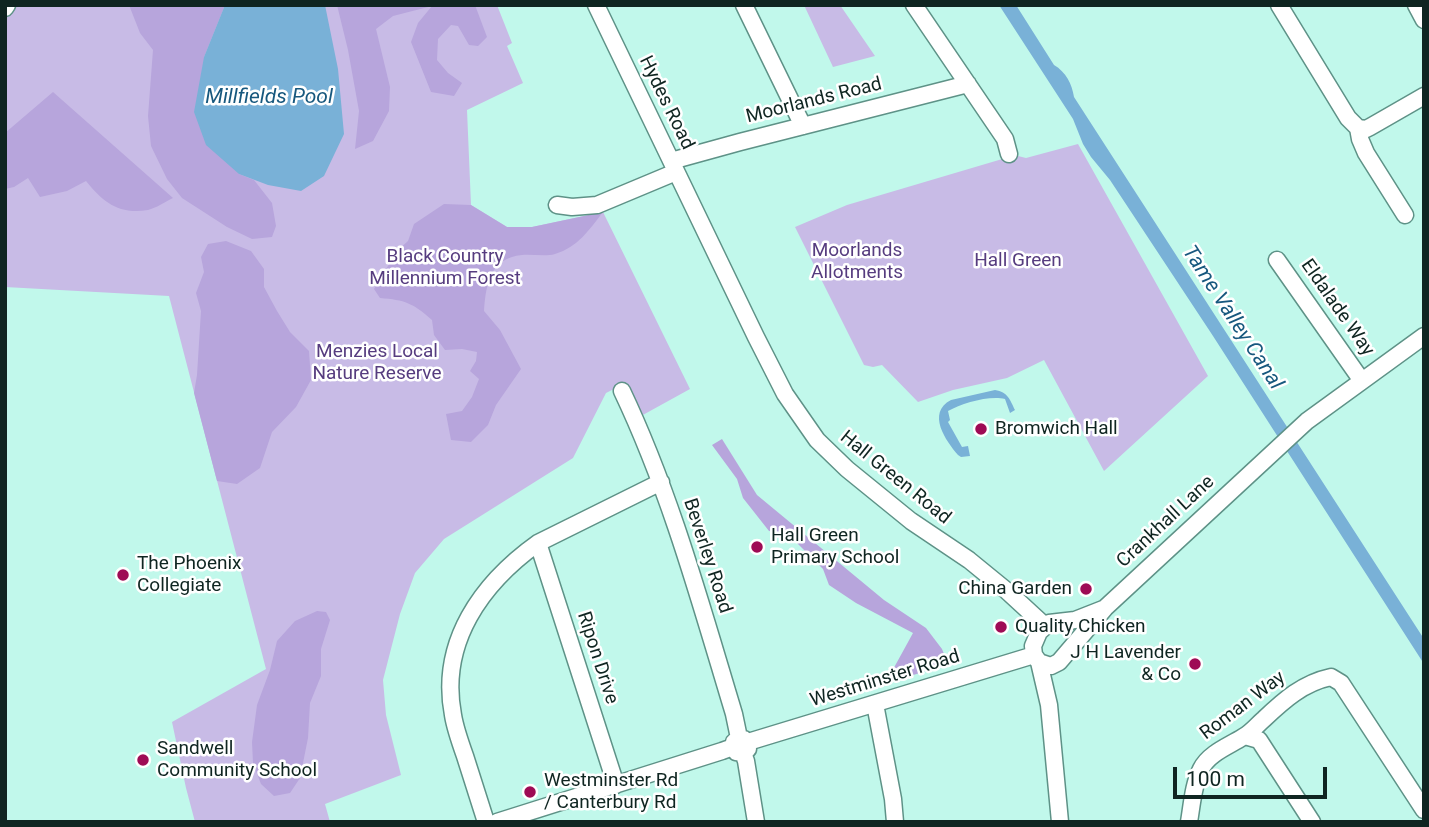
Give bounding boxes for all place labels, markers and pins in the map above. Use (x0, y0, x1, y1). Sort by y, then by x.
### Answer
place label: Bromwich Hall (995, 418, 1118, 440)
marker: Bromwich Hall (973, 421, 989, 437)
place label: Hall Green Primary School (771, 525, 899, 569)
marker: Hall Green Primary School (749, 539, 765, 555)
place label: The Phoenix Collegiate (137, 553, 241, 597)
marker: The Phoenix Collegiate (115, 567, 131, 583)
place label: China Garden (958, 578, 1072, 600)
marker: China Garden (1078, 581, 1094, 597)
place label: Quality Chicken (1015, 616, 1145, 638)
marker: Quality Chicken (993, 619, 1009, 635)
place label: J H Lavender & Co (1070, 642, 1181, 686)
marker: J H Lavender & Co (1187, 656, 1203, 672)
place label: Sandwell Community School (157, 738, 317, 782)
marker: Sandwell Community School (135, 752, 151, 768)
place label: Westminster Rd / Canterbury Rd (544, 770, 678, 814)
marker: Westminster Rd / Canterbury Rd (522, 784, 538, 800)

